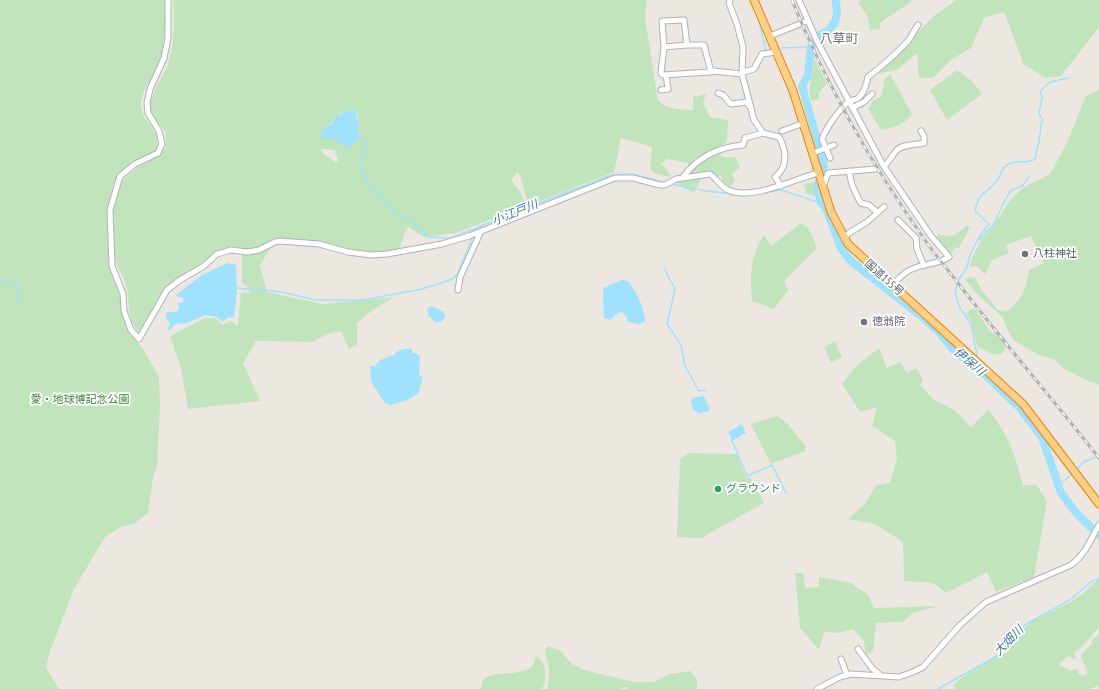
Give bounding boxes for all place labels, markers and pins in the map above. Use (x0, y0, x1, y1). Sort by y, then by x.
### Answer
place label: 八柱神社 (1033, 247, 1077, 261)
marker: 八柱神社 (1020, 249, 1030, 259)
place label: 徳翁院 (872, 315, 905, 329)
marker: 徳翁院 (859, 317, 869, 327)
place label: グラウンド (726, 482, 781, 496)
marker: グラウンド (713, 484, 723, 494)

